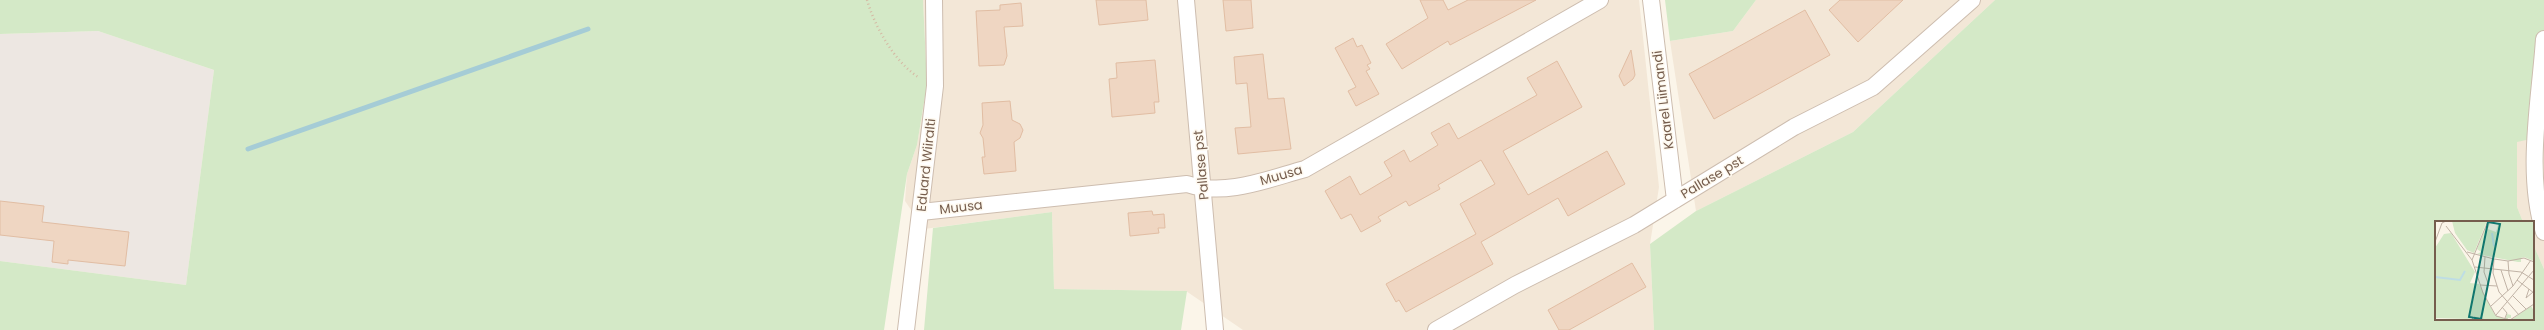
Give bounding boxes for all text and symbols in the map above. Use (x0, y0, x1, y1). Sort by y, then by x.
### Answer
street label: Kaarel Liimandi (1648, 49, 1678, 151)
street label: Eduard Wiiralti (912, 117, 940, 213)
street label: Pallase pst (1188, 129, 1214, 201)
street label: Pallase pst (1677, 151, 1747, 203)
street label: Muusa (1258, 160, 1304, 190)
street label: Muusa (938, 195, 984, 219)
inset map (2435, 221, 2534, 320)

